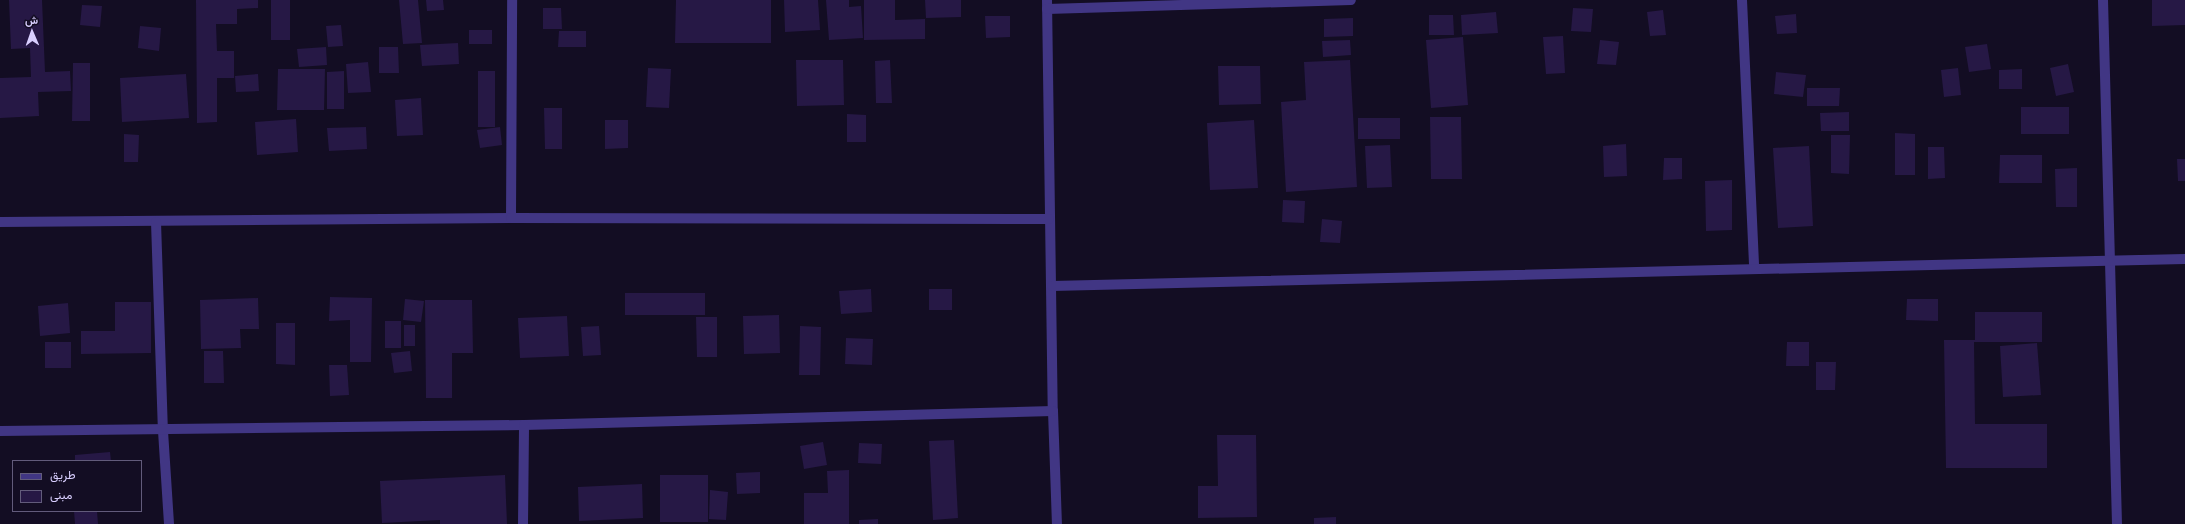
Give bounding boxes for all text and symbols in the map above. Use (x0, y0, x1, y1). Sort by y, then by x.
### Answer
north arrow (12, 12, 52, 52)
text: ش (25, 13, 38, 27)
legend (12, 460, 142, 512)
text: طريق (50, 467, 75, 483)
text: مبنى (50, 487, 72, 503)

